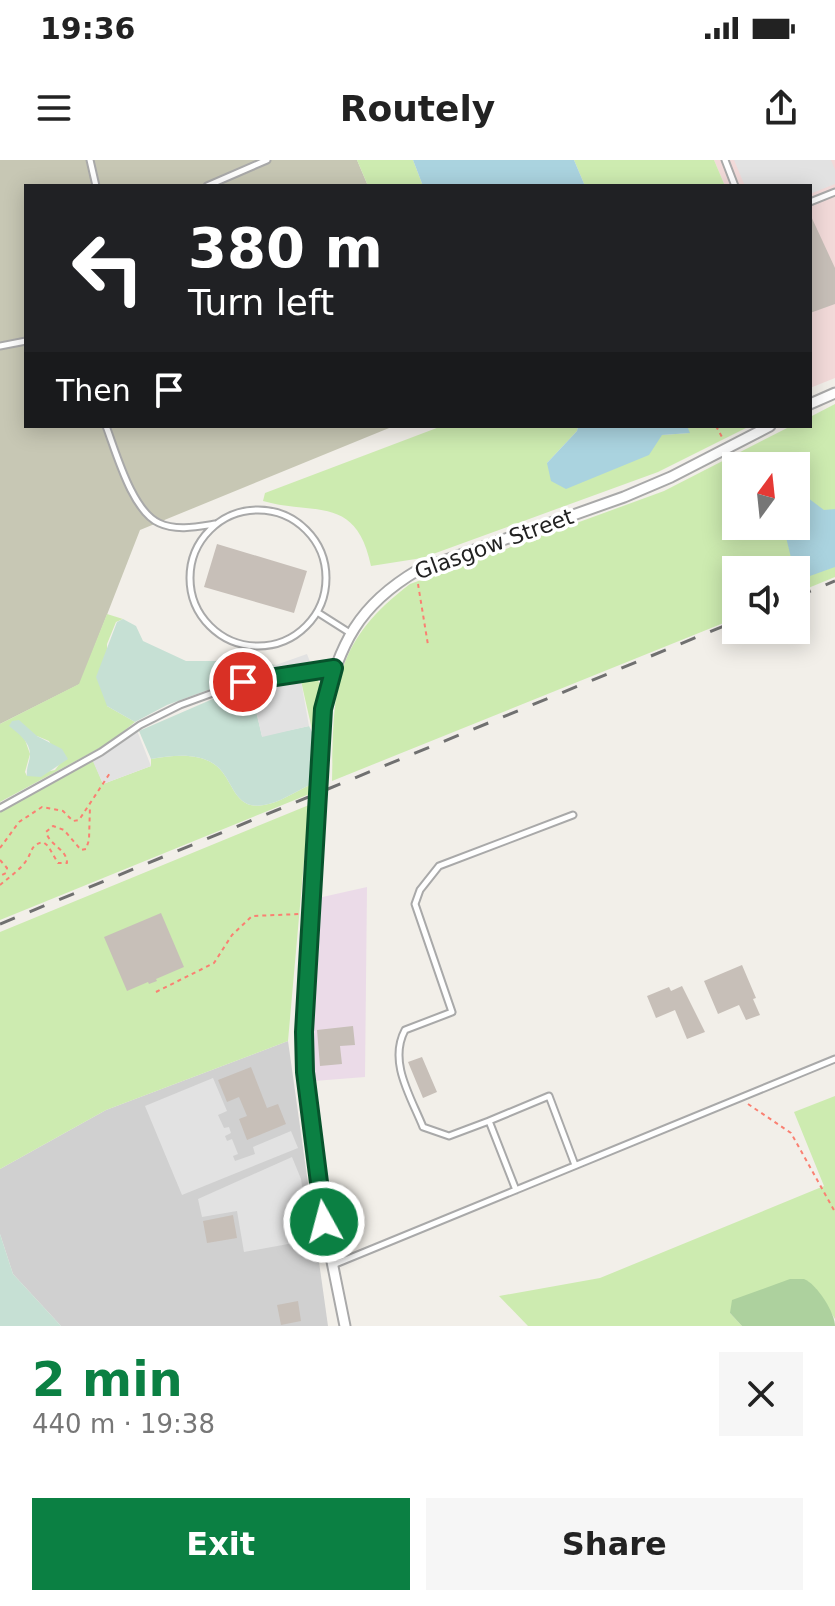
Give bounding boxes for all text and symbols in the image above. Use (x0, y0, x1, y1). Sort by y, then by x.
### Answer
text: 19:36 (40, 11, 136, 46)
icon: menu (32, 86, 76, 130)
icon: share (759, 86, 803, 130)
text: Routely (340, 88, 495, 129)
text: 380 m (188, 215, 383, 280)
icon: left (56, 216, 160, 320)
text: Turn left (188, 282, 334, 323)
icon: arrive (147, 368, 191, 412)
text: Then (56, 373, 131, 408)
north arrow (722, 452, 810, 540)
map controls (722, 452, 810, 644)
street label: Glasgow Street (411, 504, 577, 584)
button: sound (722, 556, 810, 644)
pin (209, 648, 277, 716)
icon: arrive (221, 660, 265, 704)
position arrow (282, 1180, 366, 1264)
text: 2 min (32, 1351, 183, 1407)
button: close (719, 1352, 803, 1436)
text: 440 m · 19:38 (32, 1409, 215, 1439)
button: Exit (32, 1498, 410, 1590)
button: Share (426, 1498, 803, 1590)

